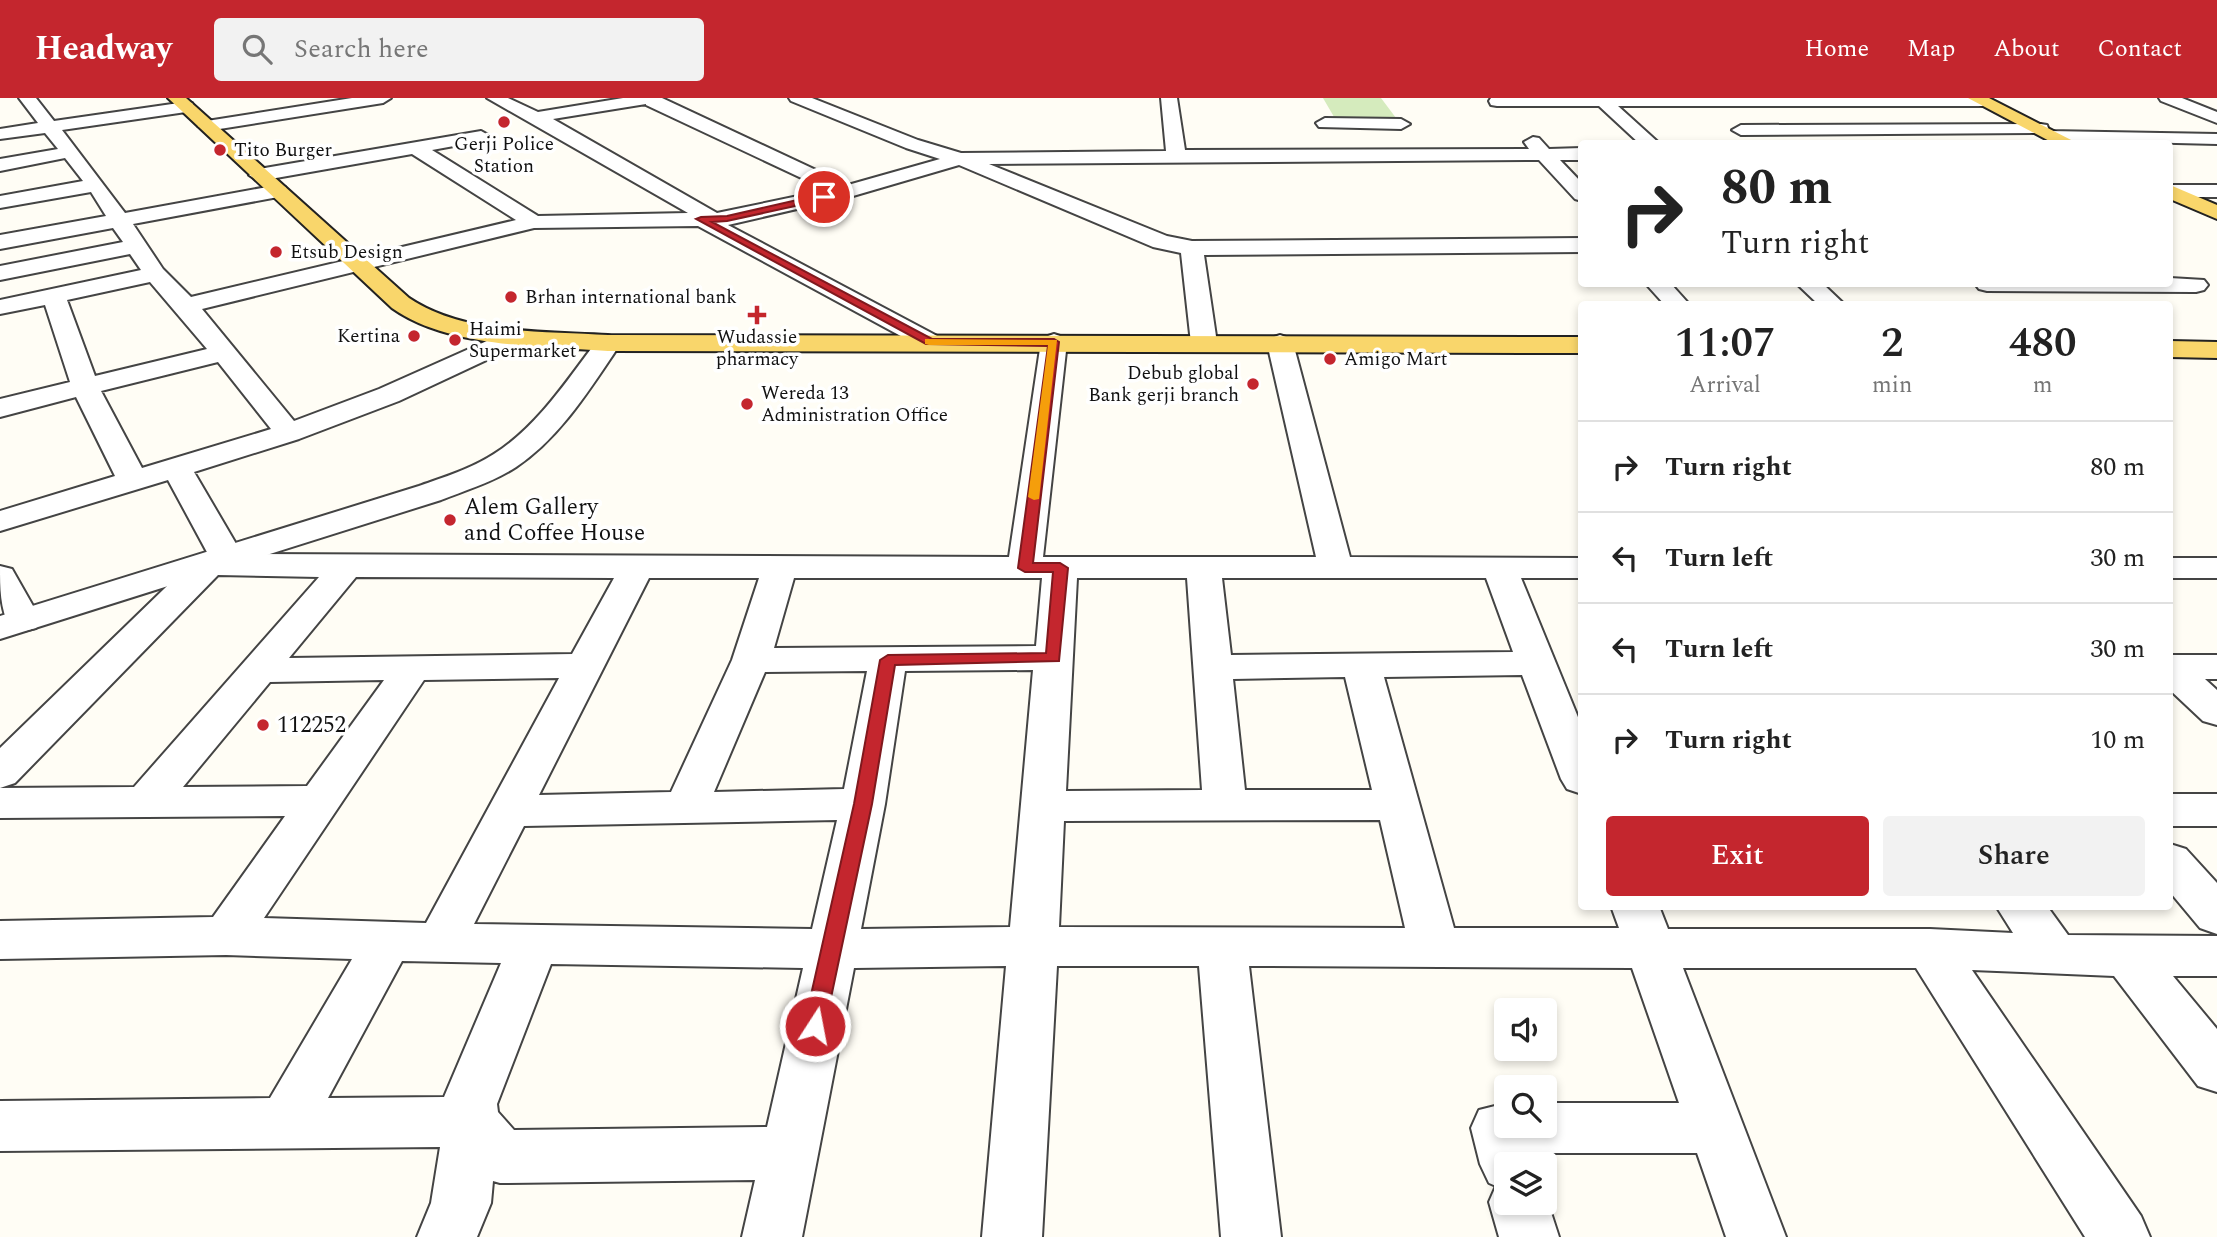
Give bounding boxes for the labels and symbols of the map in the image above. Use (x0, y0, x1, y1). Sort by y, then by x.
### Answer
marker: Gerji Police Station (496, 114, 512, 130)
place label: Gerji Police Station (454, 130, 554, 181)
place label: Tito Burger (234, 136, 333, 165)
marker: Tito Burger (212, 142, 228, 158)
pin (794, 167, 854, 227)
place label: Etsub Design (290, 238, 403, 267)
marker: Etsub Design (268, 244, 284, 260)
place label: Brhan international bank (525, 283, 737, 312)
marker: Brhan international bank (503, 289, 519, 305)
marker: Wudassie pharmacy (749, 307, 765, 323)
place label: Haimi Supermarket (469, 315, 577, 366)
place label: Kertina (337, 322, 401, 351)
place label: Wudassie pharmacy (716, 323, 799, 374)
marker: Kertina (406, 328, 422, 344)
marker: Haimi Supermarket (447, 332, 463, 348)
place label: Amigo Mart (1344, 345, 1448, 374)
marker: Amigo Mart (1322, 351, 1338, 367)
place label: Debub global Bank gerji branch (1088, 359, 1239, 410)
marker: Debub global Bank gerji branch (1245, 376, 1261, 392)
place label: Wereda 13 Administration Office (761, 379, 948, 430)
marker: Wereda 13 Administration Office (739, 396, 755, 412)
place label: Alem Gallery and Coffee House (464, 490, 645, 551)
marker: Alem Gallery and Coffee House (442, 512, 458, 528)
place label: 112252 (277, 708, 346, 743)
marker: 112252 (255, 717, 271, 733)
position arrow (778, 989, 852, 1063)

